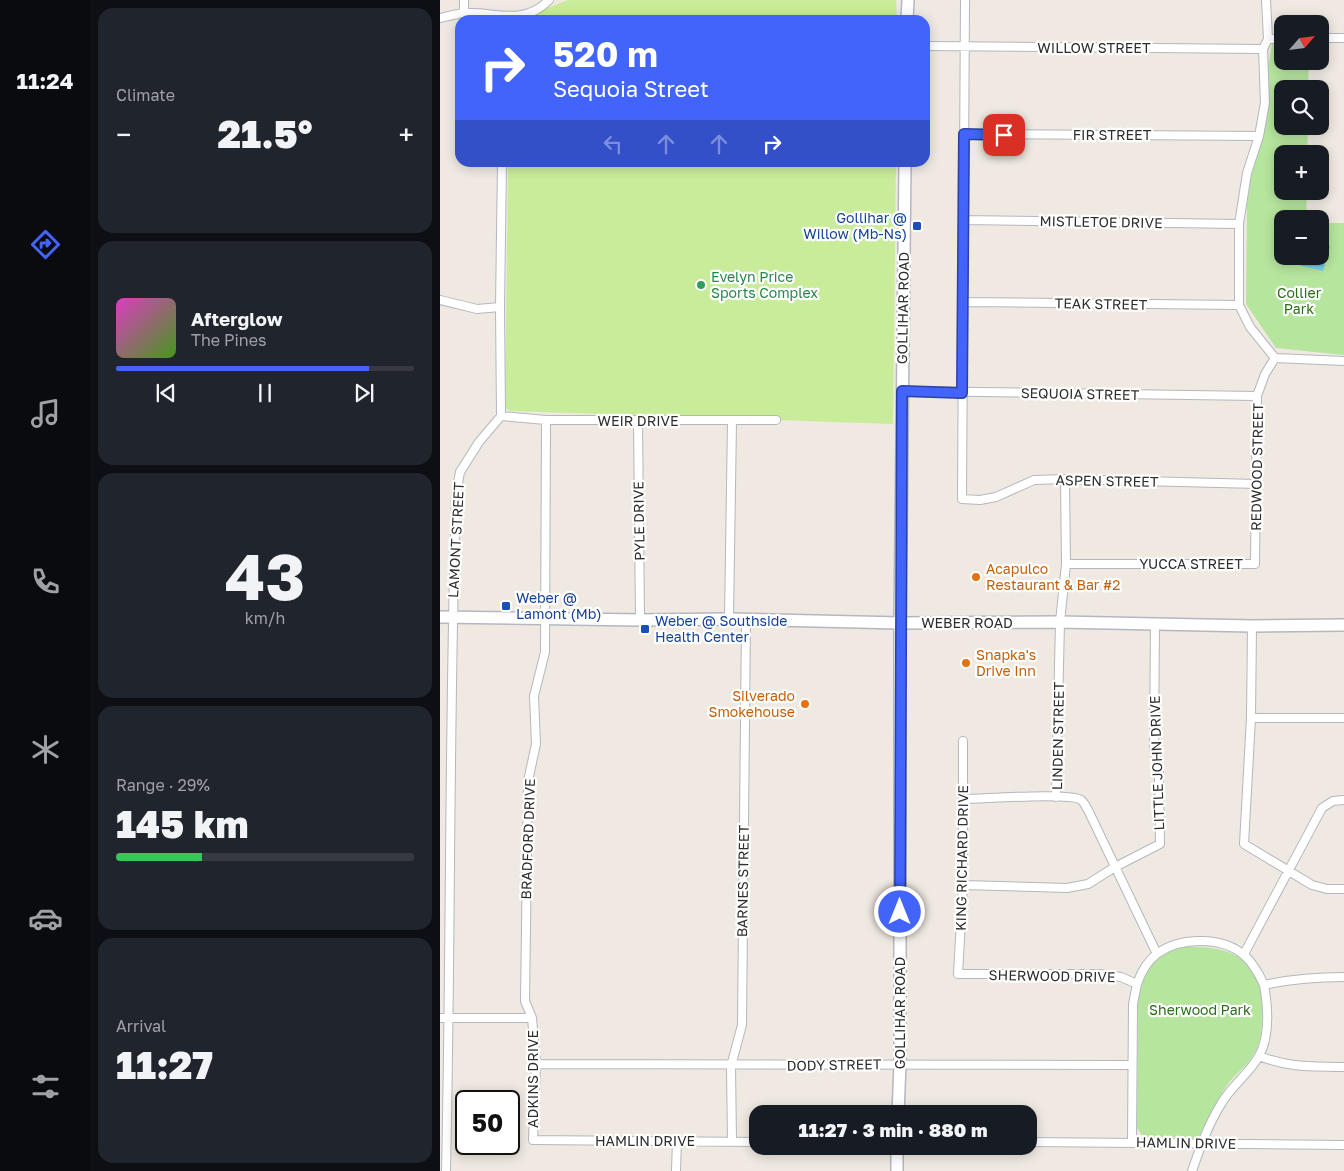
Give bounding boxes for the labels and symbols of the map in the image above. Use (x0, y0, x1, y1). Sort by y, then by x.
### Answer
north arrow (1274, 15, 1329, 70)
street label: WILLOW STREET (1037, 39, 1151, 56)
pin (983, 114, 1025, 156)
street label: FIR STREET (1073, 126, 1152, 143)
place label: Gollihar @ Willow (Mb-Ns) (803, 209, 907, 242)
street label: MISTLETOE DRIVE (1039, 212, 1163, 231)
marker: Gollihar @ Willow (Mb-Ns) (911, 220, 923, 232)
street label: GOLLIHAR ROAD (893, 252, 912, 364)
place label: Evelyn Price Sports Complex (711, 268, 818, 301)
marker: Evelyn Price Sports Complex (695, 279, 707, 291)
park label: Collier Park (1277, 284, 1322, 317)
street label: TEAK STREET (1055, 294, 1148, 313)
street label: SEQUOIA STREET (1021, 384, 1140, 403)
street label: REDWOOD STREET (1247, 403, 1266, 531)
street label: WEIR DRIVE (597, 412, 679, 429)
street label: ASPEN STREET (1055, 471, 1159, 490)
street label: LAMONT STREET (444, 481, 467, 598)
street label: PYLE DRIVE (629, 481, 648, 561)
street label: YUCCA STREET (1139, 555, 1243, 572)
place label: Acapulco Restaurant & Bar #2 (986, 560, 1120, 593)
marker: Acapulco Restaurant & Bar #2 (970, 571, 982, 583)
place label: Weber @ Lamont (Mb) (516, 589, 602, 622)
marker: Weber @ Lamont (Mb) (500, 600, 512, 612)
place label: Weber @ Southside Health Center (655, 612, 787, 645)
street label: WEBER ROAD (921, 614, 1013, 631)
marker: Weber @ Southside Health Center (639, 623, 651, 635)
place label: Snapka's Drive Inn (976, 646, 1036, 679)
marker: Snapka's Drive Inn (960, 657, 972, 669)
street label: LINDEN STREET (1048, 681, 1067, 790)
place label: Silverado Smokehouse (708, 687, 795, 720)
street label: LITTLE JOHN DRIVE (1146, 695, 1167, 831)
marker: Silverado Smokehouse (799, 698, 811, 710)
street label: BRADFORD DRIVE (517, 778, 538, 900)
street label: KING RICHARD DRIVE (952, 785, 971, 931)
street label: BARNES STREET (733, 824, 752, 937)
position arrow (873, 885, 925, 937)
street label: GOLLIHAR ROAD (891, 957, 908, 1069)
street label: SHERWOOD DRIVE (989, 966, 1115, 985)
park label: Sherwood Park (1149, 1001, 1251, 1018)
street label: ADKINS DRIVE (524, 1030, 541, 1128)
street label: DODY STREET (786, 1055, 882, 1074)
speed limit sign: 50 (455, 1090, 520, 1155)
street label: HAMLIN DRIVE (595, 1132, 695, 1149)
street label: HAMLIN DRIVE (1136, 1133, 1236, 1152)

